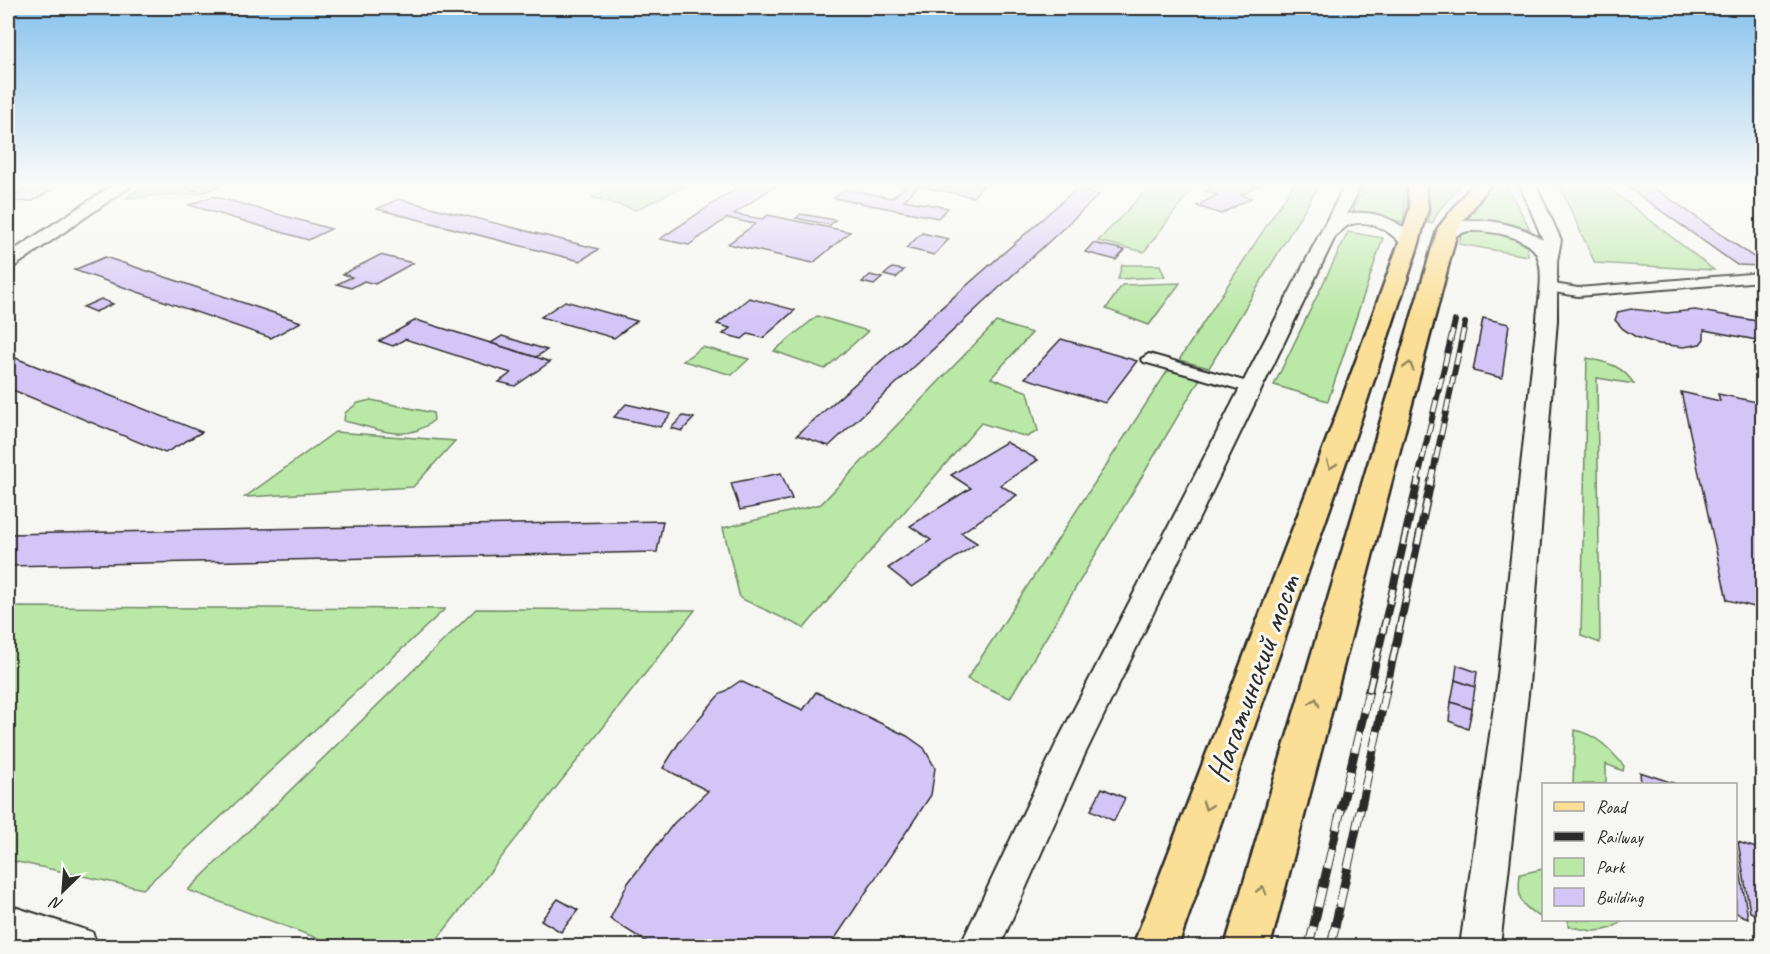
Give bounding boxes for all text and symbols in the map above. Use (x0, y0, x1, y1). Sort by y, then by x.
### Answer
one-way arrow (1402, 361, 1414, 372)
one-way arrow (1326, 459, 1338, 470)
street label: Нагатинский мост (1196, 567, 1310, 787)
one-way arrow (1308, 698, 1320, 708)
legend (1542, 783, 1737, 921)
text: Road (1596, 796, 1629, 818)
one-way arrow (1201, 800, 1214, 811)
text: Railway (1596, 826, 1644, 848)
text: Park (1596, 856, 1626, 878)
north arrow (33, 861, 93, 921)
one-way arrow (1255, 885, 1268, 895)
text: Building (1596, 886, 1645, 908)
text: N (46, 891, 66, 915)

